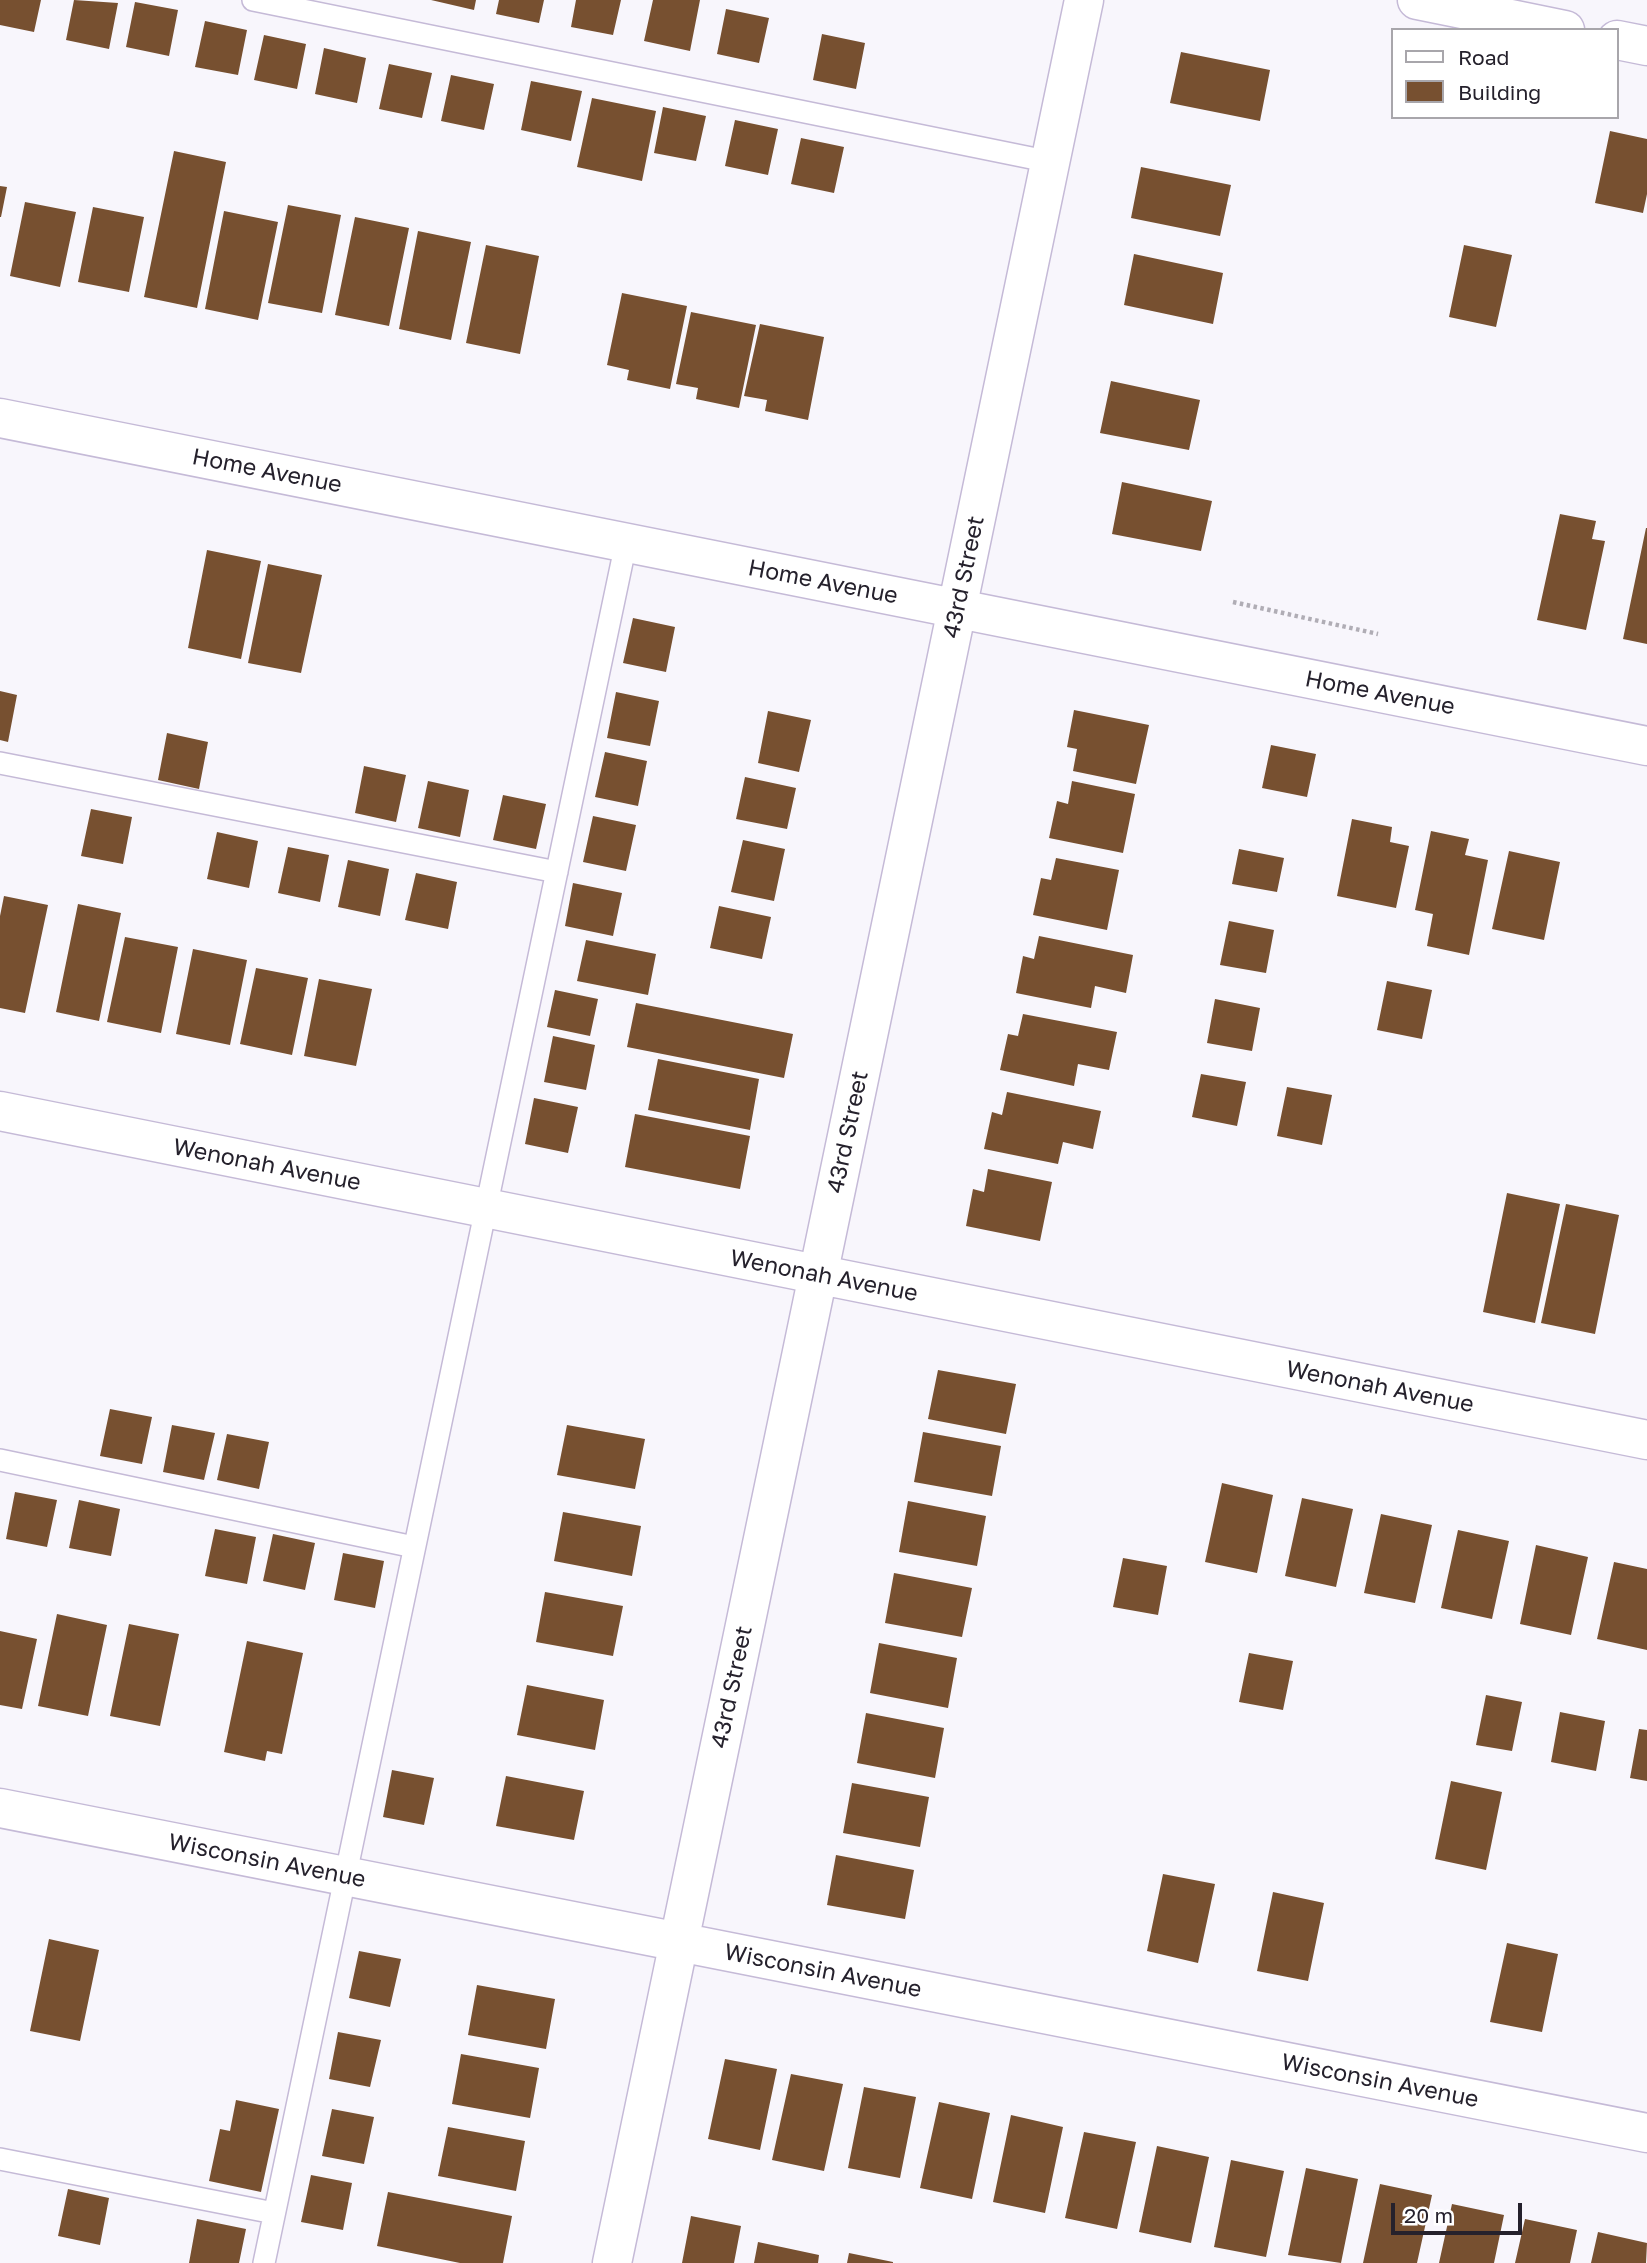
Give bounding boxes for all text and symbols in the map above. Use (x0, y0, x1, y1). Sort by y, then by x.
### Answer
legend (1392, 28, 1619, 119)
text: Road (1458, 44, 1509, 70)
text: Building (1458, 79, 1541, 105)
street label: Home Avenue (190, 443, 344, 499)
street label: 43rd Street (938, 513, 990, 641)
street label: Home Avenue (746, 554, 900, 610)
street label: Home Avenue (1303, 665, 1457, 721)
street label: 43rd Street (822, 1068, 874, 1196)
street label: Wenonah Avenue (171, 1133, 363, 1197)
street label: Wenonah Avenue (728, 1244, 920, 1308)
street label: Wenonah Avenue (1284, 1355, 1476, 1419)
street label: 43rd Street (706, 1623, 758, 1751)
street label: Wisconsin Avenue (166, 1828, 368, 1894)
street label: Wisconsin Avenue (722, 1938, 924, 2004)
street label: Wisconsin Avenue (1279, 2048, 1481, 2114)
scale bar (1395, 2190, 1526, 2234)
text: 20 m (1404, 2202, 1453, 2228)

